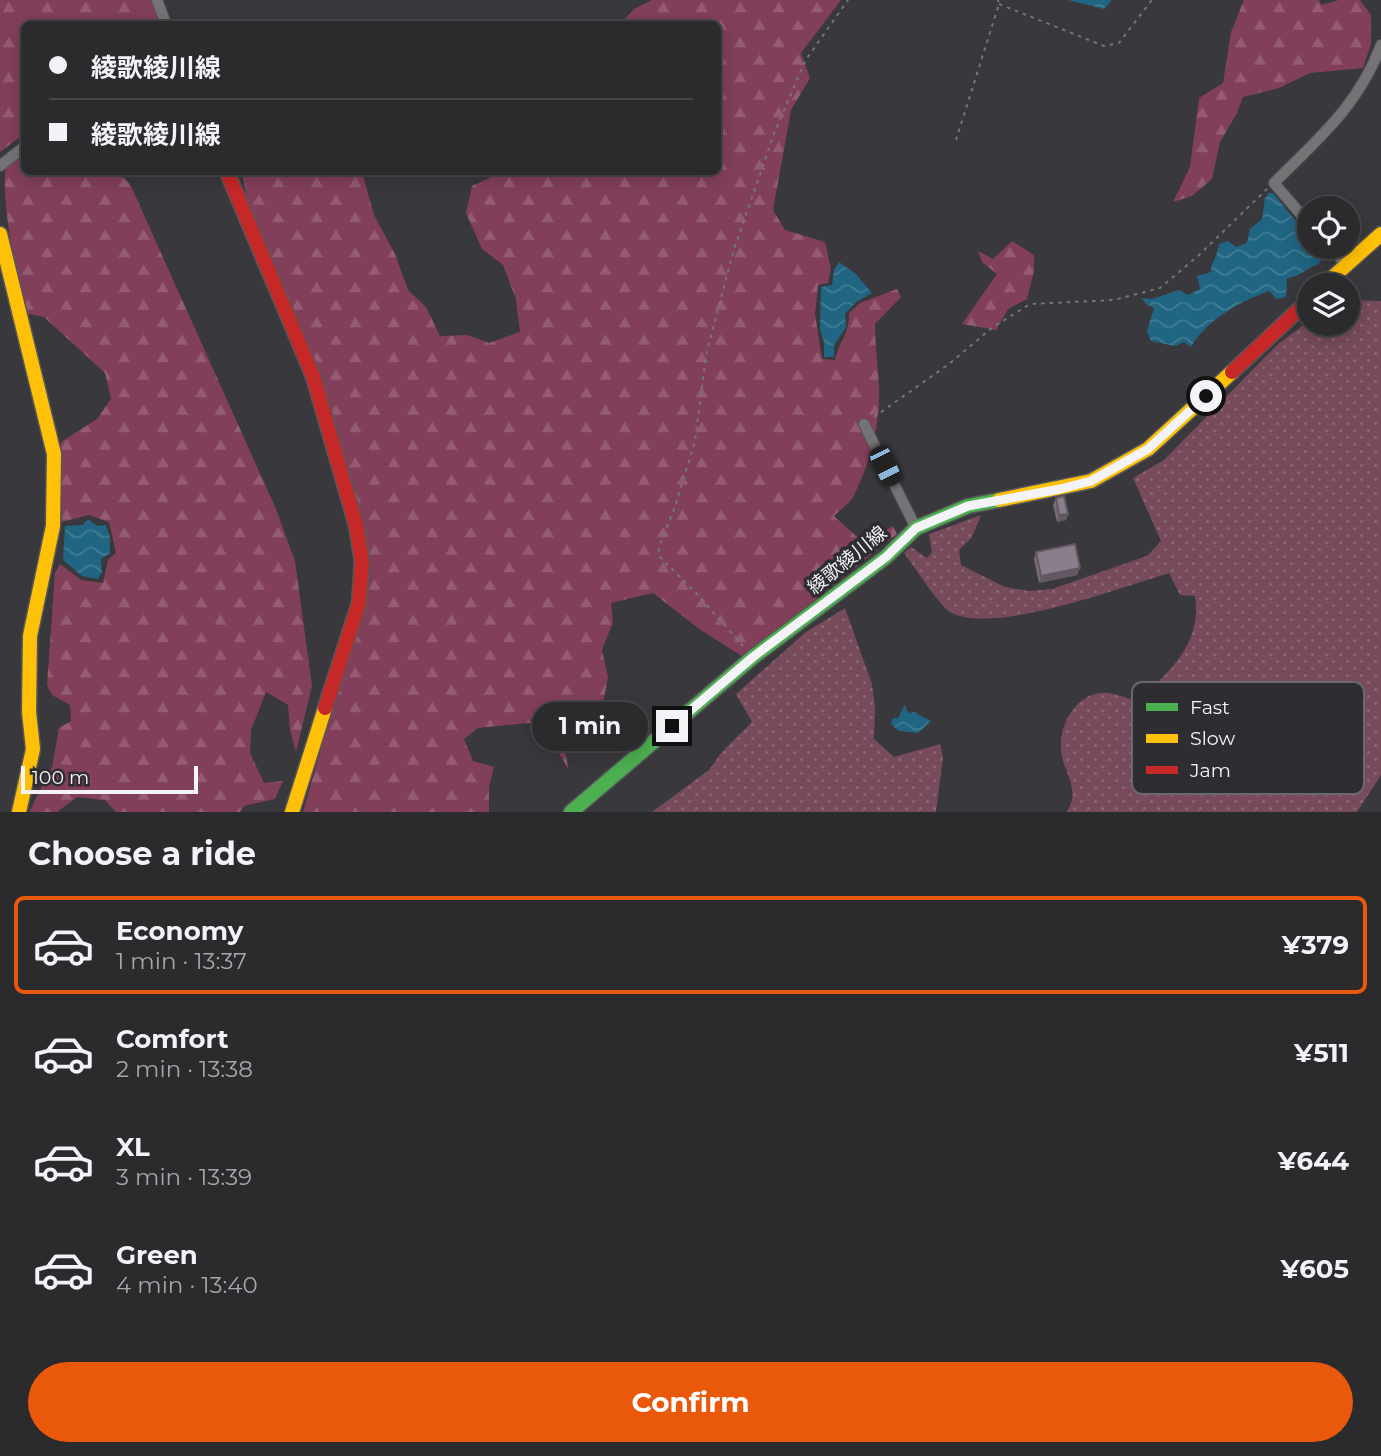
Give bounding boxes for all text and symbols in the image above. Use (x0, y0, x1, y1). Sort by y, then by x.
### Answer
text: 綾歌綾川線 (91, 52, 221, 84)
text: 綾歌綾川線 (91, 119, 221, 151)
map controls (1297, 196, 1360, 336)
button: locate (1297, 196, 1360, 259)
button: layers (1297, 273, 1360, 336)
route start (1190, 380, 1222, 412)
car (867, 443, 904, 489)
street label: 綾歌綾川線 (803, 521, 891, 599)
legend (1132, 682, 1364, 794)
text: Fast (1190, 696, 1230, 719)
callout: 1 min (532, 702, 648, 750)
route end (656, 710, 688, 742)
text: 1 min (559, 712, 621, 740)
text: Slow (1190, 727, 1235, 750)
text: Jam (1189, 759, 1231, 782)
scale bar (21, 763, 198, 795)
text: 100 m (32, 766, 89, 789)
text: Choose a ride (28, 834, 256, 873)
icon: car (32, 914, 95, 977)
text: Economy (116, 915, 243, 947)
text: ¥379 (1282, 929, 1349, 961)
text: 1 min · 13:37 (116, 947, 247, 975)
icon: car (32, 1022, 95, 1085)
text: Comfort (116, 1023, 228, 1055)
text: ¥511 (1294, 1037, 1349, 1069)
text: 2 min · 13:38 (116, 1055, 253, 1083)
icon: car (32, 1130, 95, 1193)
text: XL (116, 1131, 150, 1163)
text: ¥644 (1278, 1145, 1349, 1177)
text: 3 min · 13:39 (116, 1163, 252, 1191)
icon: car (32, 1238, 95, 1301)
text: Green (116, 1239, 198, 1271)
text: ¥605 (1281, 1253, 1349, 1285)
text: 4 min · 13:40 (116, 1271, 258, 1299)
button: Confirm (28, 1362, 1353, 1442)

